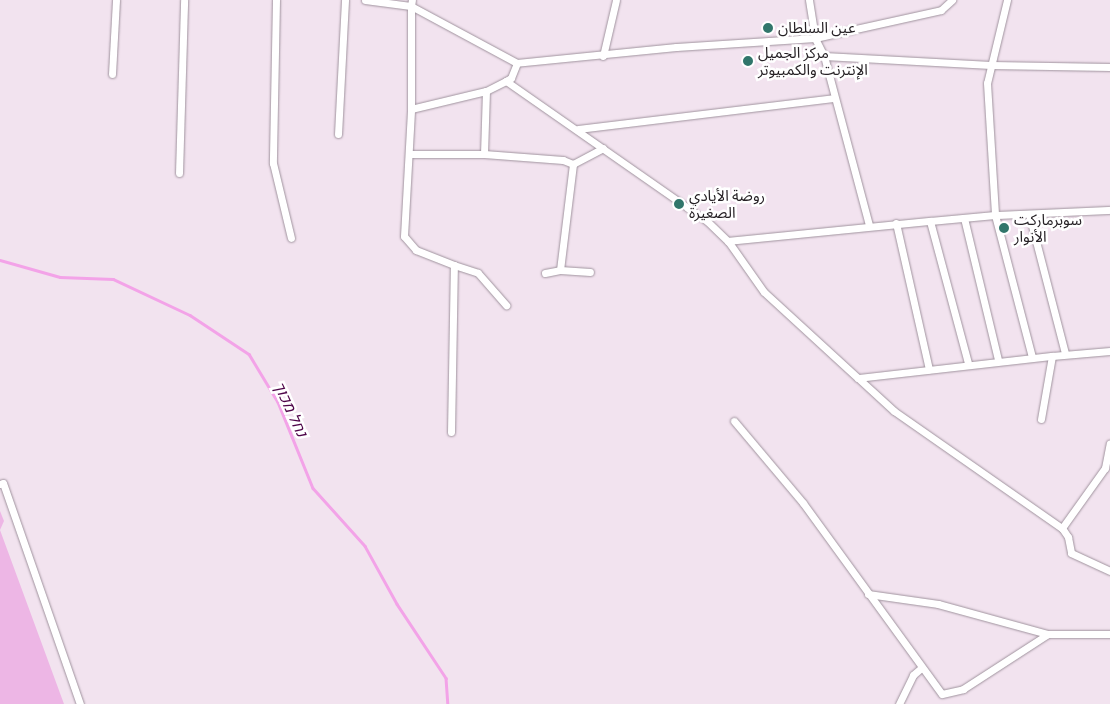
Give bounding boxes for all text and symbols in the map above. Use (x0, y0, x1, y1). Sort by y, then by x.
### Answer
place label: عين السلطان (778, 19, 855, 37)
marker: عين السلطان (762, 22, 774, 34)
place label: مركز الجميل الإنترنت والكمبيوتر (758, 43, 868, 78)
marker: مركز الجميل الإنترنت والكمبيوتر (742, 55, 754, 67)
place label: روضة الأيادي الصغيرة (689, 186, 765, 221)
marker: روضة الأيادي الصغيرة (673, 198, 685, 210)
place label: سوبرماركت الأنوار (1014, 210, 1082, 245)
marker: سوبرماركت الأنوار (998, 222, 1010, 234)
water label: נחל מכוך (270, 378, 312, 440)

